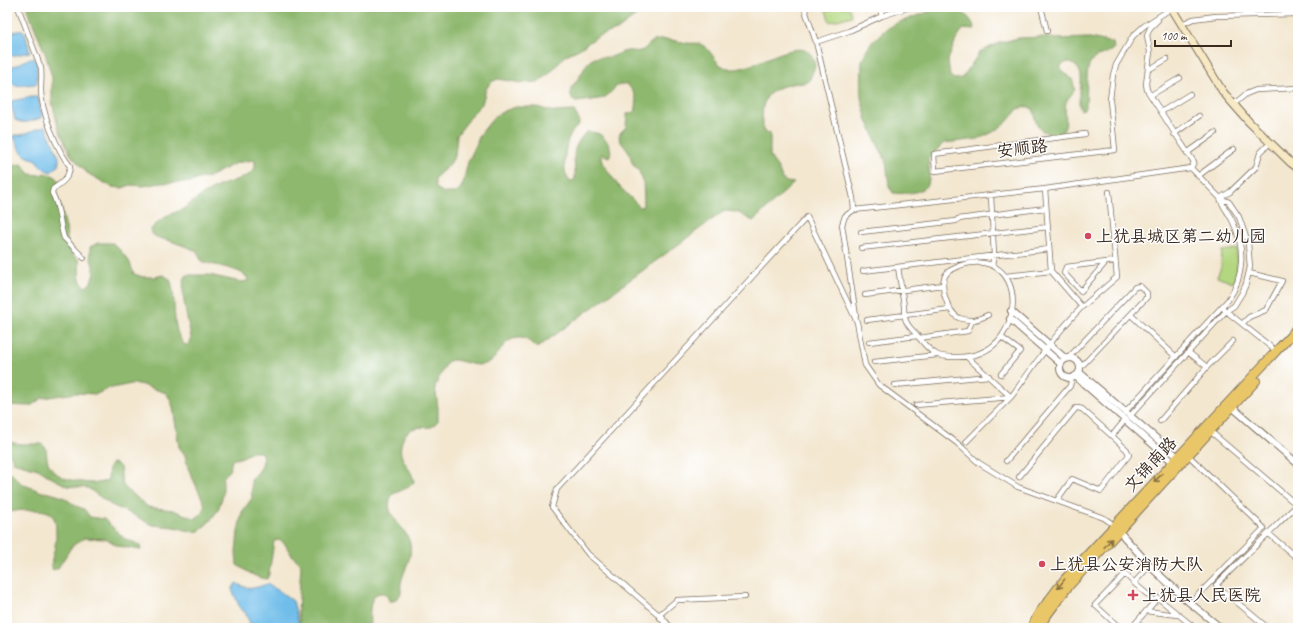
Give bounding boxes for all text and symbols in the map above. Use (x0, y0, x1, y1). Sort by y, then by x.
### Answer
scale bar (1155, 22, 1231, 48)
text: 100 m (1161, 28, 1188, 44)
street label: 安顺路 (995, 135, 1049, 162)
place label: 上犹县城区第二幼儿园 (1096, 226, 1266, 247)
marker: 上犹县城区第二幼儿园 (1083, 231, 1093, 241)
street label: 文锦南路 (1119, 432, 1181, 496)
one-way arrow (1154, 472, 1163, 482)
one-way arrow (1103, 538, 1112, 549)
place label: 上犹县公安消防大队 (1050, 554, 1203, 575)
marker: 上犹县公安消防大队 (1037, 559, 1047, 569)
one-way arrow (1056, 578, 1065, 589)
place label: 上犹县人民医院 (1142, 585, 1261, 606)
marker: 上犹县人民医院 (1127, 589, 1139, 601)

